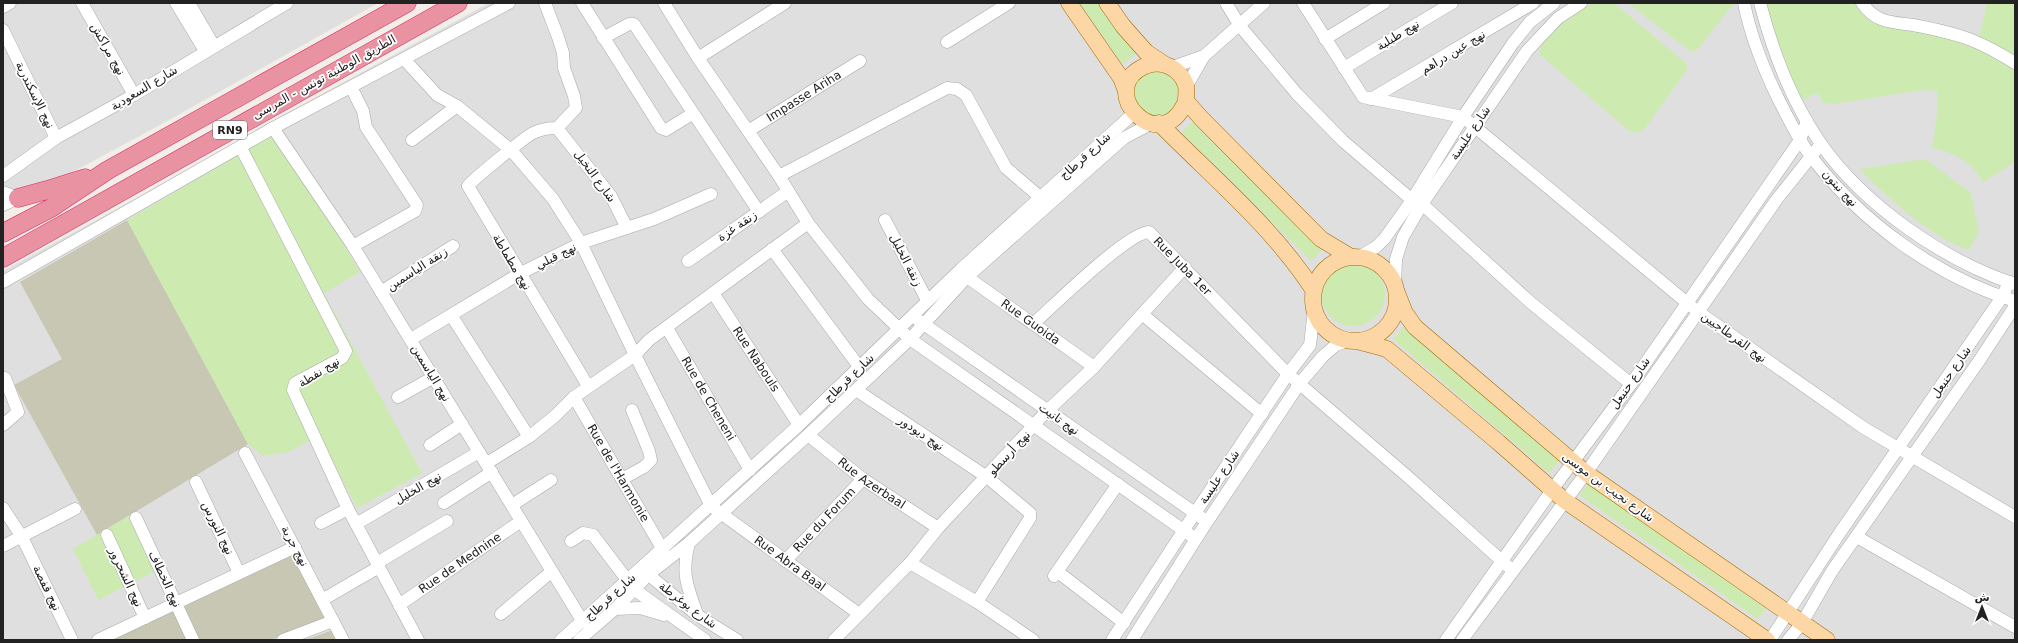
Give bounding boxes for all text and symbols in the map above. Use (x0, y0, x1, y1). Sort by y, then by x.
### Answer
street label: نهج طبلبة (1374, 17, 1422, 53)
street label: نهج مراكش (87, 20, 128, 78)
street label: نهج عين دراهم (1418, 27, 1488, 78)
street label: الطريق الوطنية تونس - المرسى (250, 32, 399, 123)
street label: نهج الإسكندرية (12, 59, 57, 131)
street label: شارع السعودية (108, 63, 180, 114)
street label: Impasse Ariha (764, 67, 844, 125)
street label: شارع عليسة (1447, 103, 1494, 163)
road number: RN9 (213, 121, 247, 139)
street label: شارع قرطاج (1057, 129, 1114, 183)
street label: شارع النخيل (570, 147, 619, 206)
street label: نهج نبتون (1818, 166, 1861, 210)
street label: زنقة غزة (715, 208, 760, 245)
street label: نهج مطماطة (490, 231, 534, 293)
street label: زنقة الخليل (886, 231, 925, 289)
street label: Rue Juba 1er (1151, 234, 1214, 298)
street label: نهج قبلي (533, 240, 579, 272)
street label: زنقة الياسمين (384, 244, 451, 295)
street label: Rue Guoida (998, 296, 1063, 348)
street label: نهج القرطاجيين (1698, 309, 1769, 366)
street label: Rue Nabouls (730, 324, 783, 395)
street label: نهج الياسمين (408, 342, 454, 405)
street label: شارع حنبعل (1928, 343, 1975, 401)
street label: شارع قرطاج (821, 351, 878, 406)
street label: نهج نفطة (296, 354, 342, 390)
street label: Rue de Cheneni (678, 354, 738, 443)
street label: شارع حنبعل (1607, 354, 1654, 412)
street label: نهج تانيت (1036, 400, 1082, 438)
street label: نهج ديودور (894, 412, 947, 454)
street label: Rue de l'Harmonie (584, 422, 652, 524)
street label: نهج أرسطو (983, 427, 1034, 480)
street label: شارع عليسة (1196, 447, 1243, 507)
street label: شارع نجيب بن موسى (1559, 449, 1657, 526)
street label: Rue Azerbaal (835, 455, 908, 512)
street label: نهج الخليل (392, 469, 444, 507)
street label: Rue du Forum (790, 485, 858, 555)
street label: نهج النورس (198, 499, 237, 557)
street label: نهج جربة (278, 523, 312, 569)
street label: Rue de Mednine (416, 530, 504, 596)
street label: Rue Abra Baal (751, 533, 828, 594)
street label: نهج الشحرور (105, 544, 146, 609)
street label: نهج الخطاف (146, 548, 184, 610)
street label: نهج قفصة (30, 563, 64, 613)
street label: شارع قرطاج (582, 570, 639, 624)
street label: شارع يوغرطة (656, 579, 720, 632)
north arrow (1962, 587, 2002, 627)
text: ش (1974, 591, 1990, 604)

